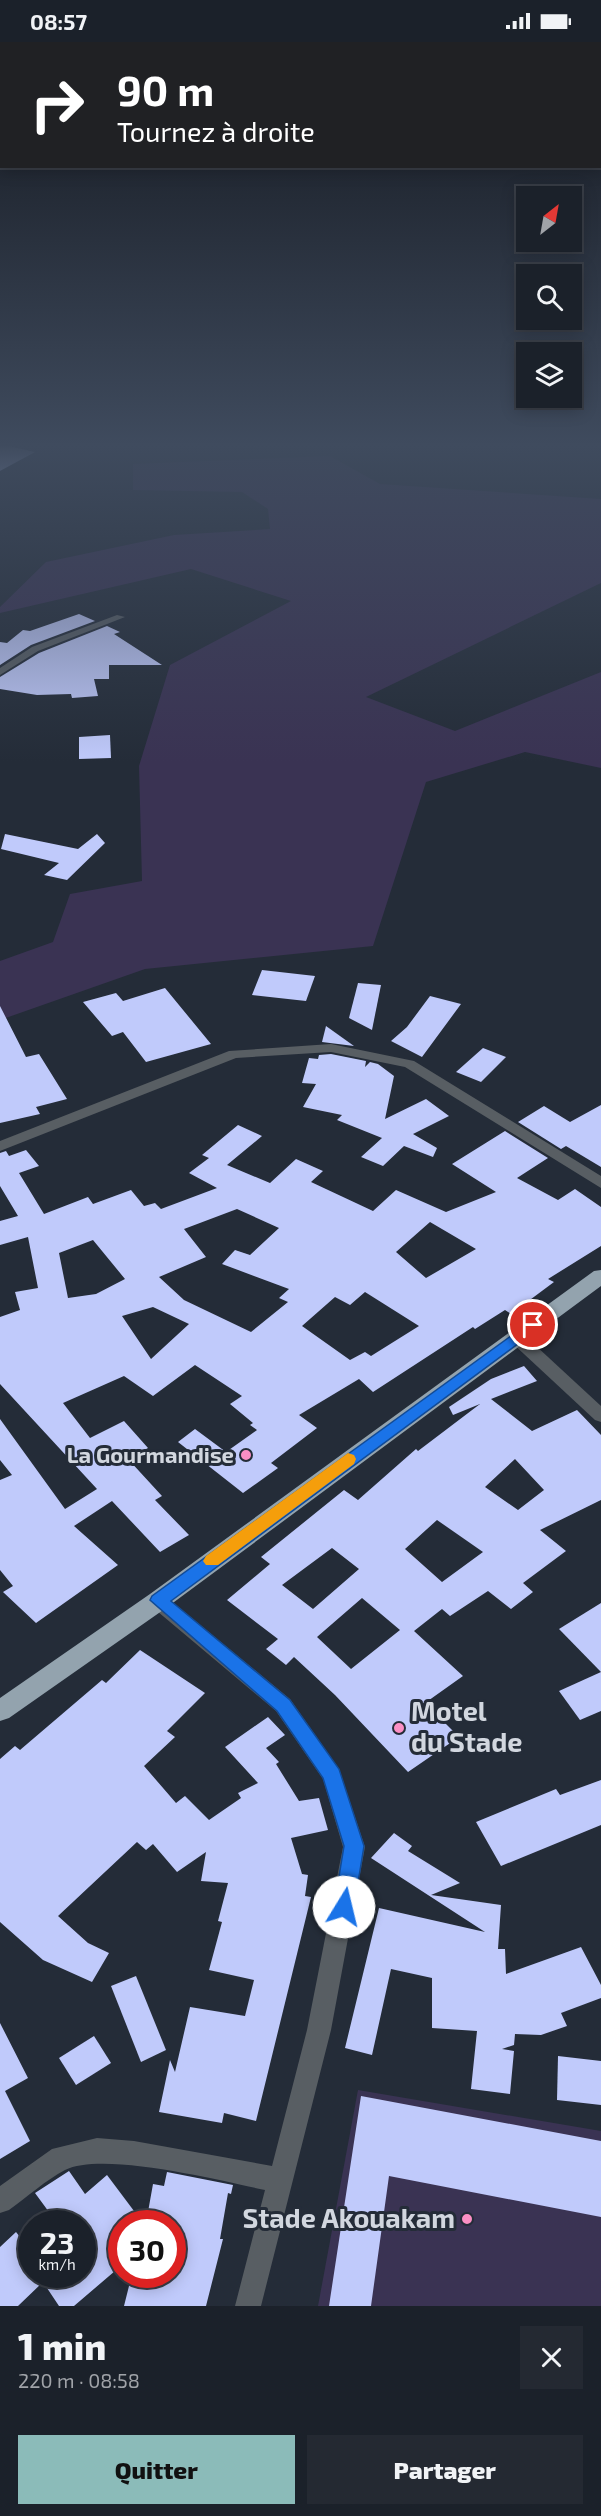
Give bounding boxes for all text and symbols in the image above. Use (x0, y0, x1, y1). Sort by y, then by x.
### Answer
text: 08:57 (30, 8, 87, 34)
text: 90 m (117, 64, 214, 114)
icon: right (18, 66, 96, 144)
text: Tournez à droite (117, 115, 315, 147)
north arrow (516, 186, 582, 252)
map controls (516, 186, 582, 408)
button: search (516, 264, 582, 330)
button: layers (516, 342, 582, 408)
pin (507, 1299, 558, 1350)
icon: arrive (516, 1308, 549, 1341)
place label: La Gourmandise (67, 1441, 234, 1467)
marker: La Gourmandise (239, 1448, 253, 1462)
place label: Motel du Stade (411, 1694, 523, 1757)
marker: Motel du Stade (392, 1721, 406, 1735)
position arrow (312, 1875, 376, 1939)
place label: Stade Akouakam (242, 2201, 455, 2233)
speed limit sign: 30 (108, 2210, 186, 2288)
marker: Stade Akouakam (460, 2212, 474, 2226)
text: 23 (40, 2224, 74, 2260)
text: km/h (38, 2255, 76, 2273)
text: 1 min (18, 2324, 106, 2367)
button: close (520, 2326, 583, 2389)
text: 220 m · 08:58 (18, 2368, 140, 2392)
button: Quitter (18, 2435, 295, 2504)
button: Partager (307, 2435, 583, 2504)

